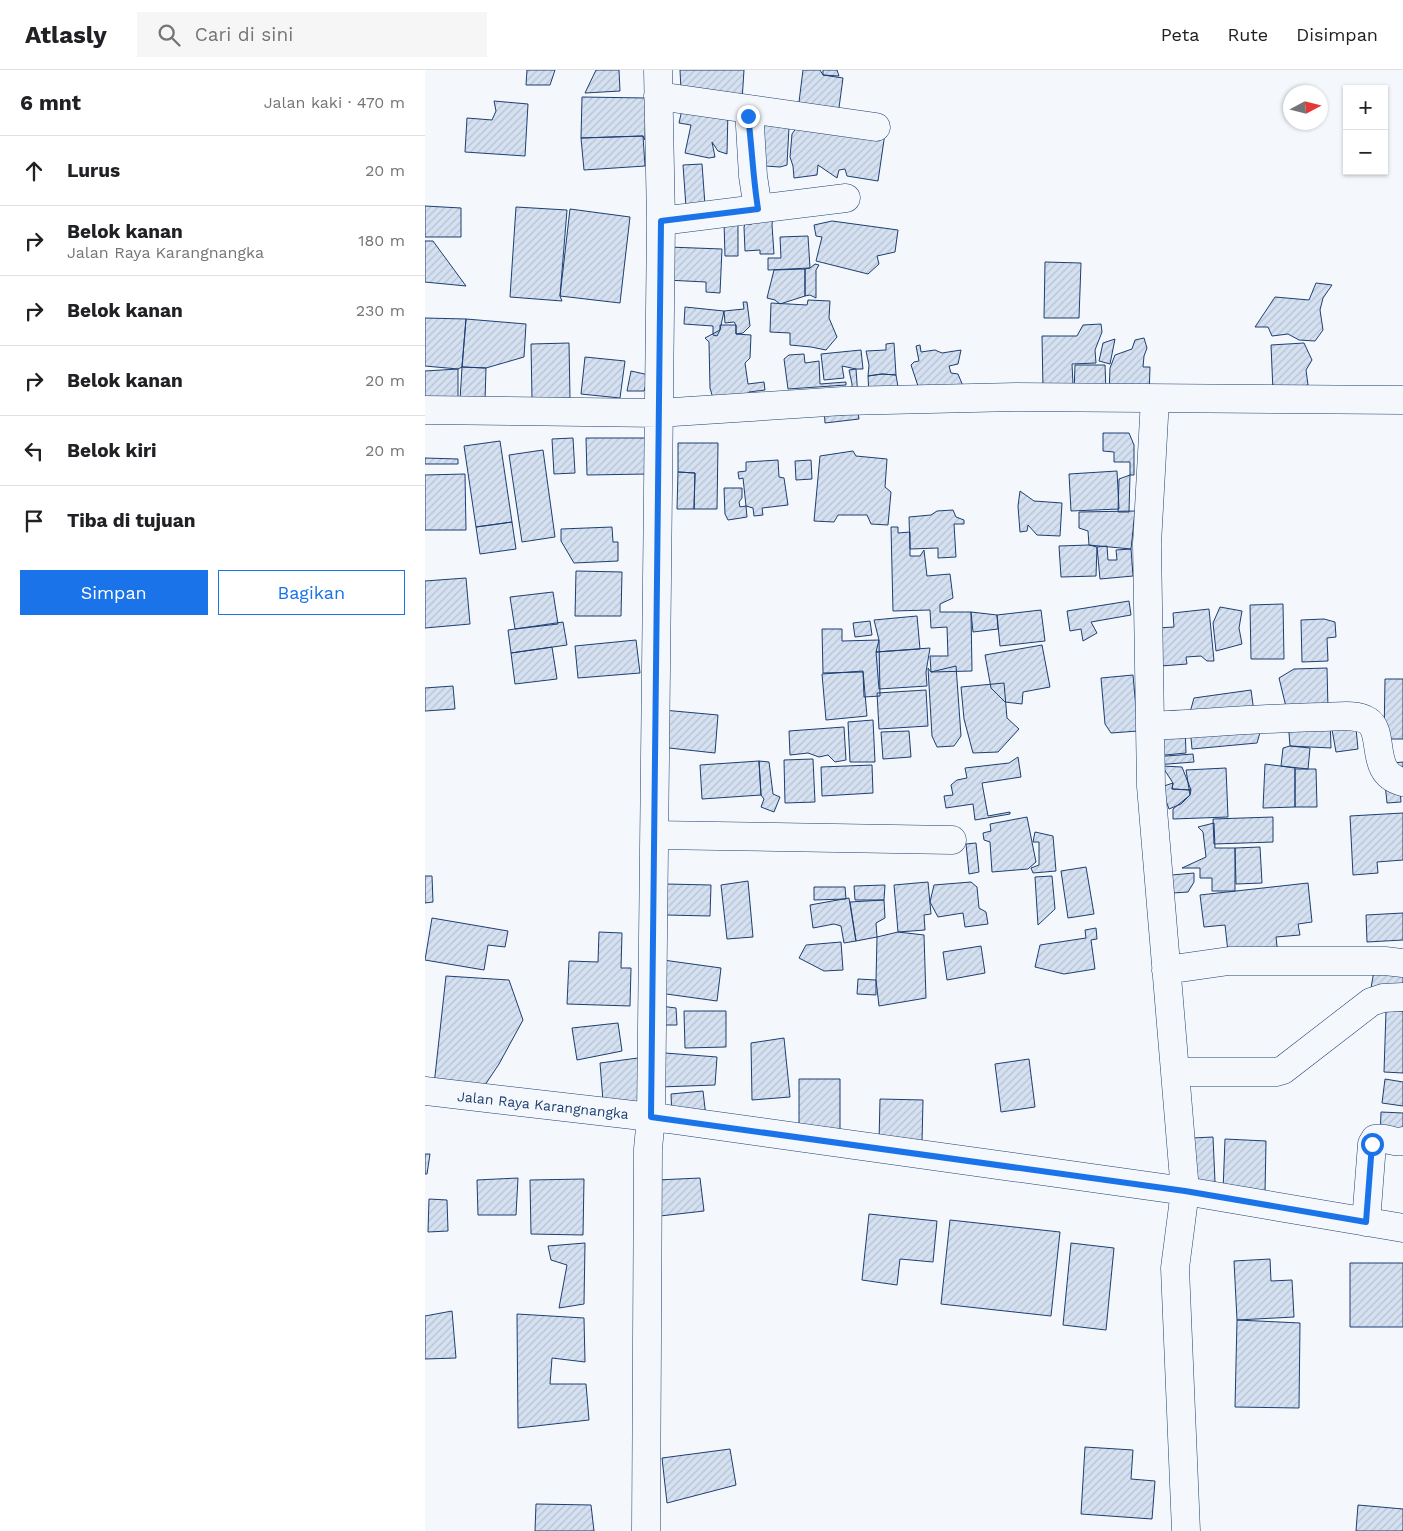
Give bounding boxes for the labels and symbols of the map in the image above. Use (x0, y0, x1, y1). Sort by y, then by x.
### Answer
north arrow (1283, 85, 1328, 130)
route end (737, 105, 760, 128)
street label: Jalan Raya Karangnangka (456, 1088, 630, 1122)
route start (1361, 1133, 1384, 1156)

